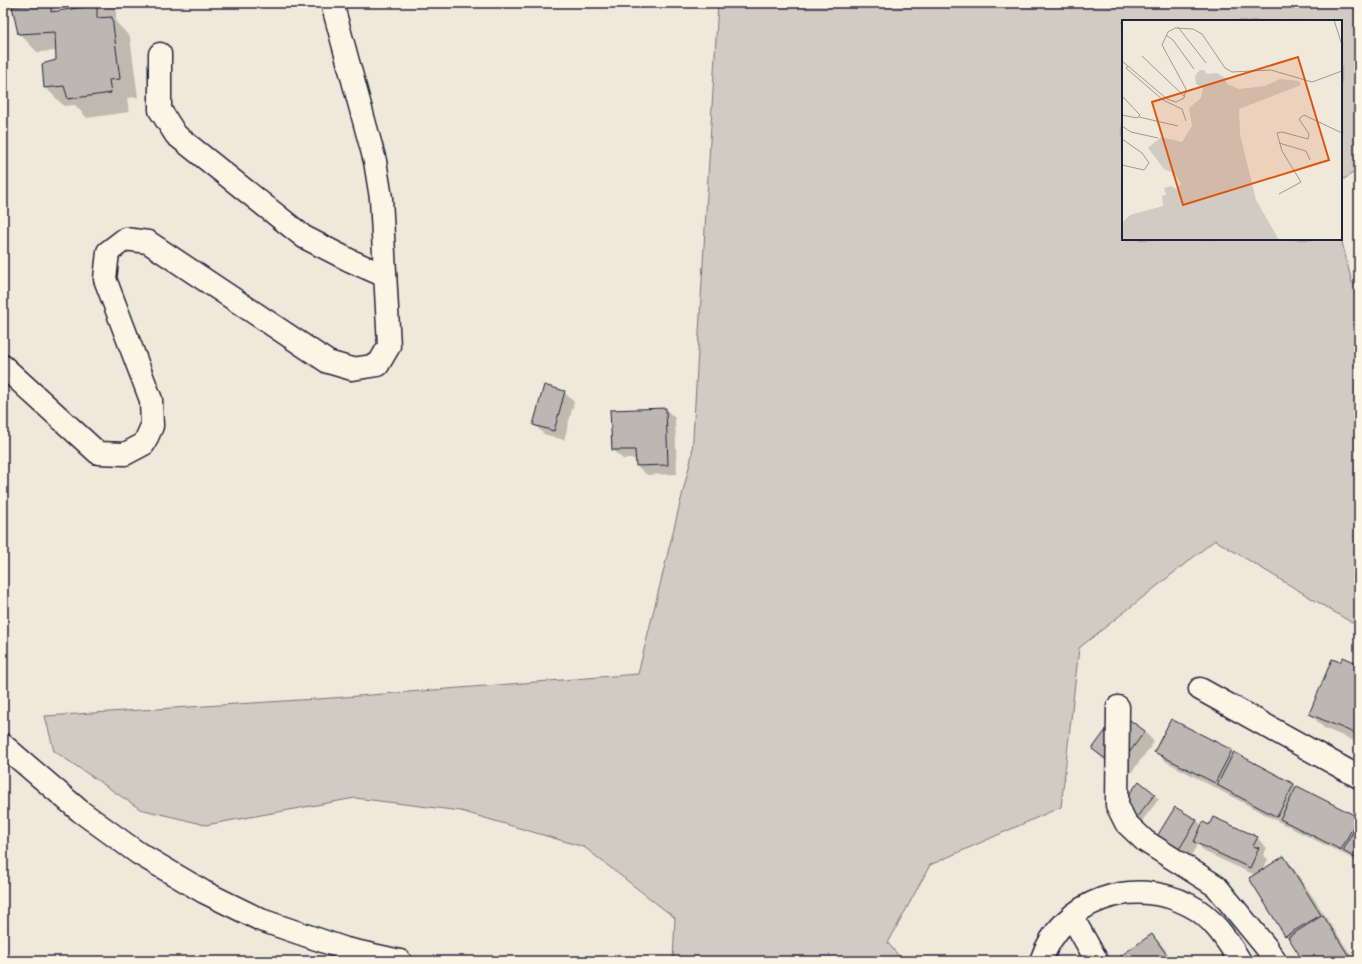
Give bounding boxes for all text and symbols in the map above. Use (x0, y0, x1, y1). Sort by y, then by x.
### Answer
inset map (1122, 20, 1342, 240)

